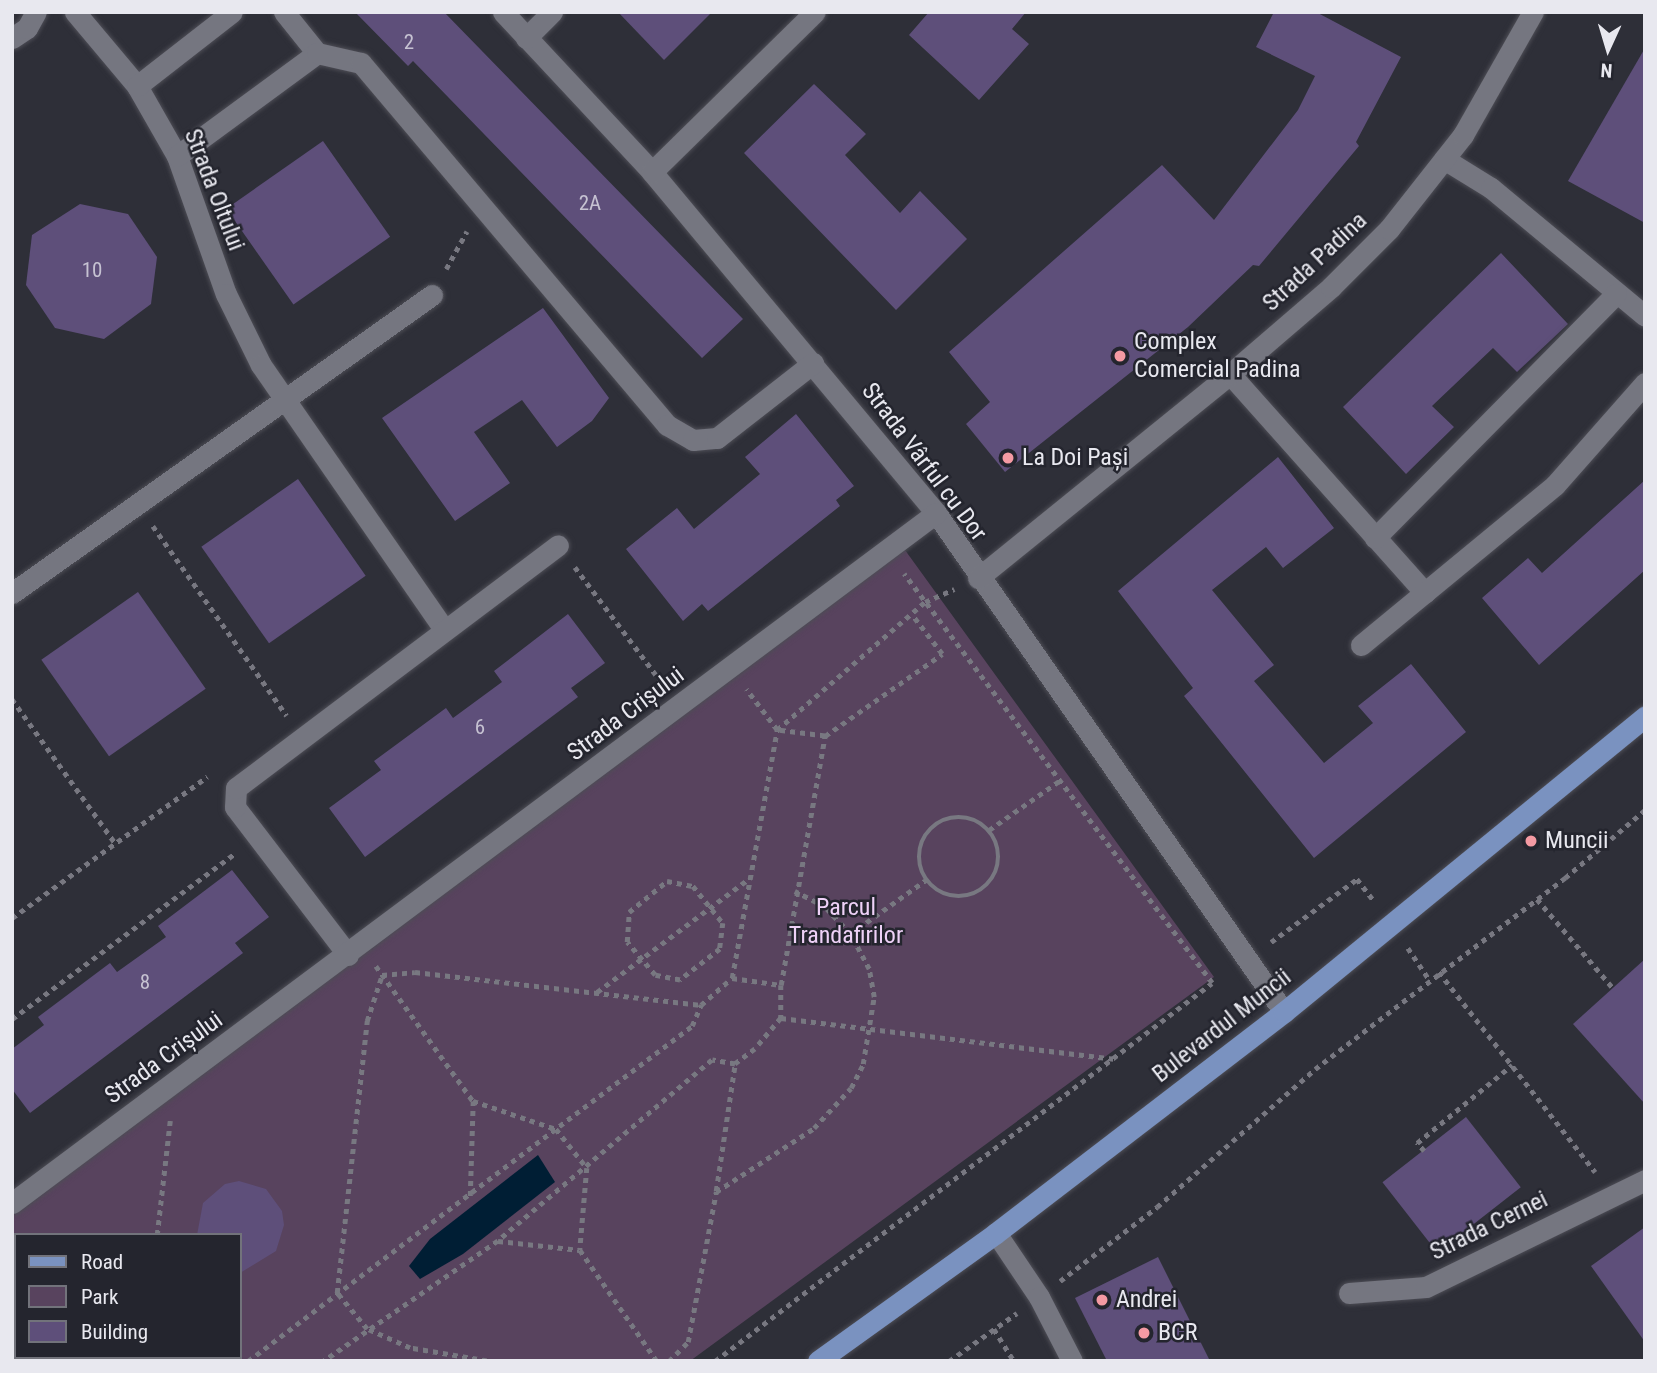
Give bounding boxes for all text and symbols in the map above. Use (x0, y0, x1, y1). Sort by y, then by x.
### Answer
north arrow (1573, 14, 1643, 84)
house number: 2 (404, 29, 414, 55)
text: N (1600, 59, 1613, 82)
street label: Strada Oltului (178, 125, 250, 255)
house number: 2A (579, 190, 601, 216)
street label: Strada Padina (1257, 206, 1373, 318)
house number: 10 (82, 257, 102, 283)
place label: Complex Comercial Padina (1134, 328, 1300, 384)
marker: Complex Comercial Padina (1112, 348, 1128, 364)
street label: Strada Vârful cu Dor (855, 377, 993, 547)
place label: La Doi Pași (1022, 444, 1128, 472)
marker: La Doi Pași (1000, 450, 1016, 466)
street label: Strada Crișului (562, 661, 690, 767)
house number: 6 (475, 714, 485, 740)
place label: Muncii (1545, 827, 1608, 855)
marker: Muncii (1523, 833, 1539, 849)
park label: Parcul Trandafirilor (789, 894, 903, 950)
street label: Bulevardul Muncii (1147, 963, 1297, 1089)
house number: 8 (140, 969, 150, 995)
street label: Strada Crișului (100, 1006, 228, 1110)
street label: Strada Cernei (1425, 1185, 1553, 1267)
legend (14, 1233, 242, 1359)
text: Road (81, 1250, 123, 1274)
text: Park (81, 1285, 118, 1309)
place label: Andrei (1116, 1286, 1177, 1314)
marker: Andrei (1094, 1292, 1110, 1308)
place label: BCR (1158, 1319, 1197, 1347)
text: Building (81, 1320, 148, 1344)
marker: BCR (1136, 1325, 1152, 1341)

